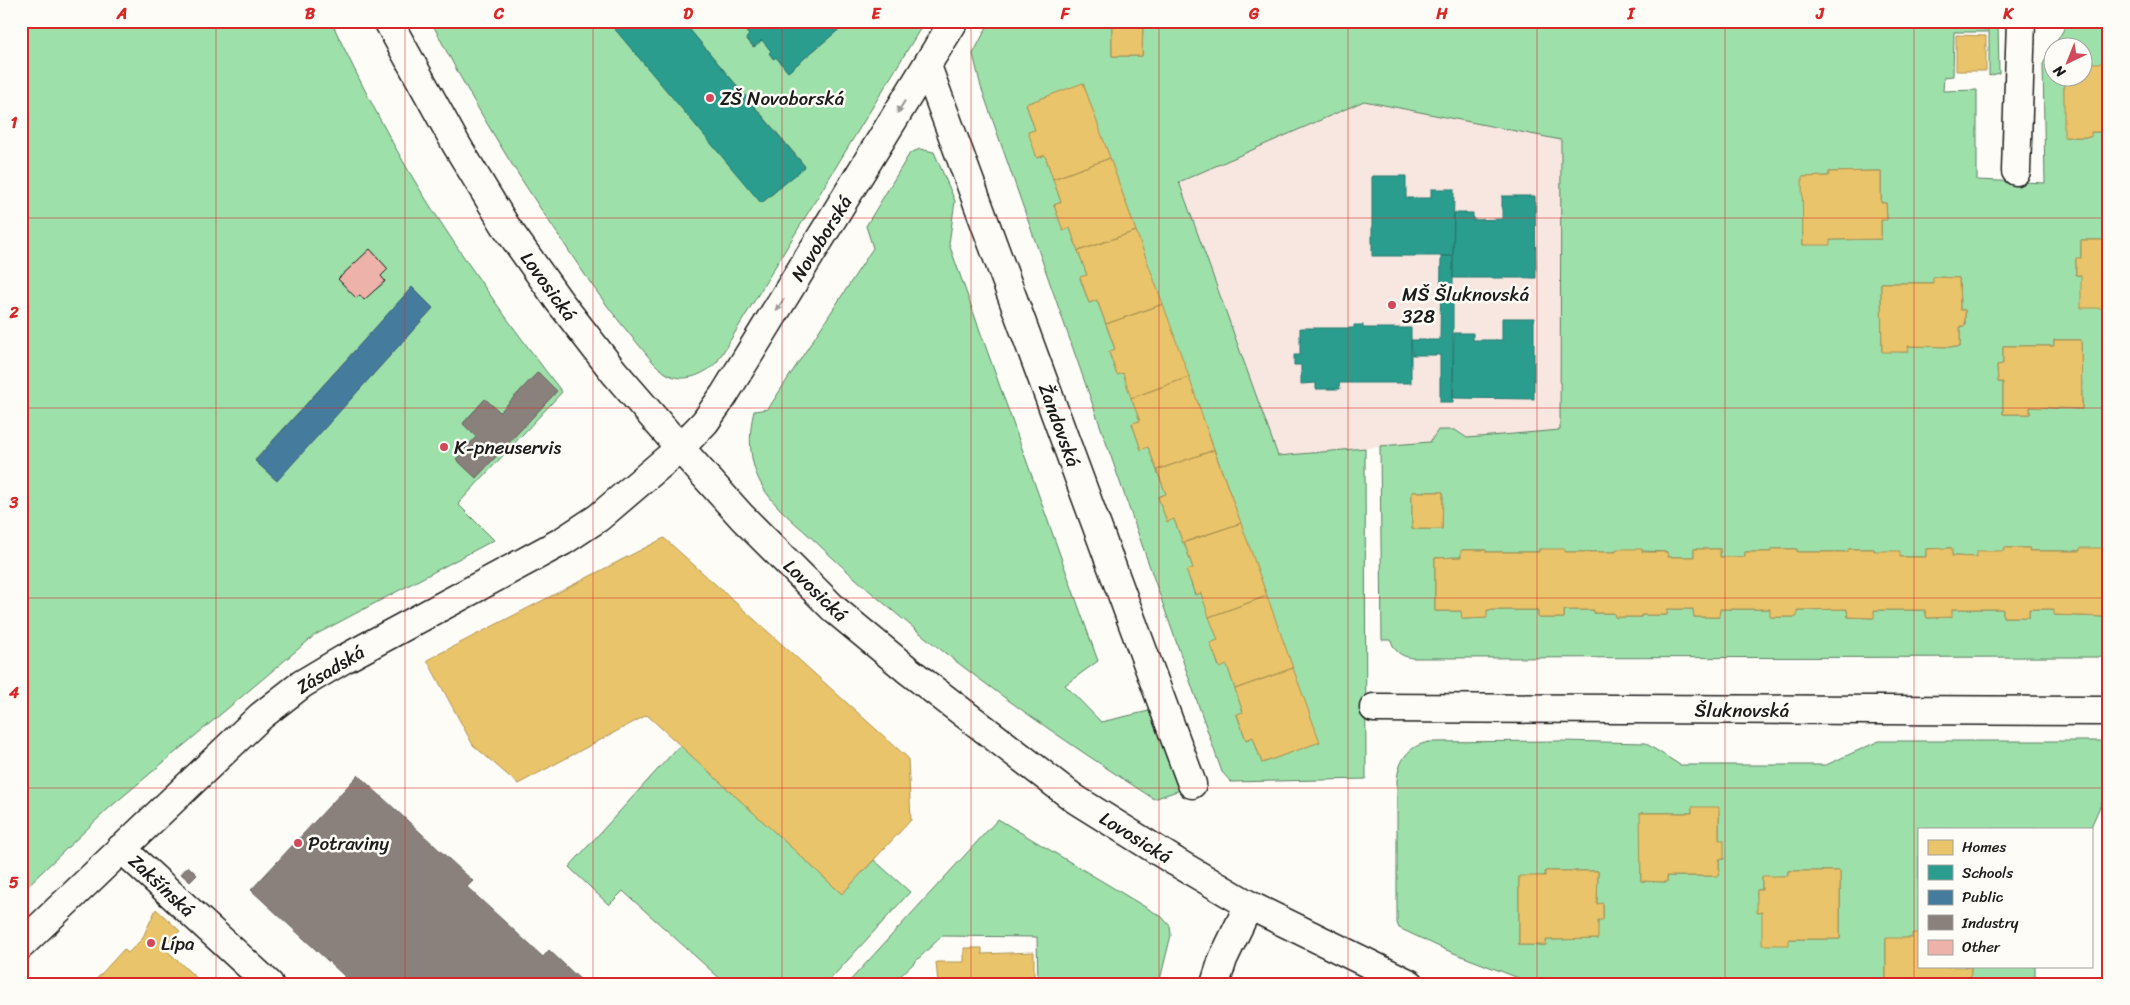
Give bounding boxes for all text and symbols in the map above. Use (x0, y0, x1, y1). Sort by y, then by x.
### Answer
text: A (116, 0, 127, 28)
text: B (305, 0, 316, 28)
text: C (493, 0, 505, 28)
text: D (683, 0, 693, 28)
text: E (872, 0, 882, 28)
text: F (1060, 0, 1071, 28)
text: G (1248, 0, 1260, 28)
text: H (1435, 0, 1448, 28)
text: I (1627, 0, 1636, 28)
text: J (1815, 0, 1825, 28)
text: K (2002, 0, 2014, 28)
north arrow (2042, 38, 2092, 88)
text: N (2047, 58, 2072, 84)
place label: ZŠ Novoborská (720, 82, 845, 115)
marker: ZŠ Novoborská (704, 92, 716, 104)
one-way arrow (897, 101, 906, 114)
text: 1 (11, 108, 18, 137)
street label: Novoborská (782, 188, 861, 288)
street label: Lovosická (512, 244, 586, 329)
place label: MŠ Šluknovská 328 (1402, 278, 1530, 333)
text: 2 (8, 298, 19, 327)
one-way arrow (775, 299, 784, 312)
marker: MŠ Šluknovská 328 (1386, 299, 1398, 311)
street label: Žandovská (1029, 379, 1090, 472)
place label: K-pneuservis (454, 431, 561, 464)
marker: K-pneuservis (438, 441, 450, 453)
text: 3 (9, 488, 19, 517)
street label: Lovosická (775, 551, 856, 630)
street label: Zásadská (289, 636, 372, 703)
text: 4 (8, 678, 19, 707)
street label: Šluknovská (1695, 694, 1790, 727)
street label: Lovosická (1093, 802, 1179, 873)
place label: Potraviny (308, 827, 389, 860)
legend (1918, 828, 2092, 968)
text: Homes (1962, 834, 2006, 860)
marker: Potraviny (292, 837, 304, 849)
street label: Zakšínská (121, 845, 203, 926)
text: Schools (1962, 860, 2013, 886)
text: 5 (9, 868, 19, 897)
text: Public (1962, 884, 2004, 910)
text: Industry (1961, 910, 2019, 936)
place label: Lípa (161, 927, 195, 960)
text: Other (1962, 934, 2001, 960)
marker: Lípa (145, 937, 157, 949)

